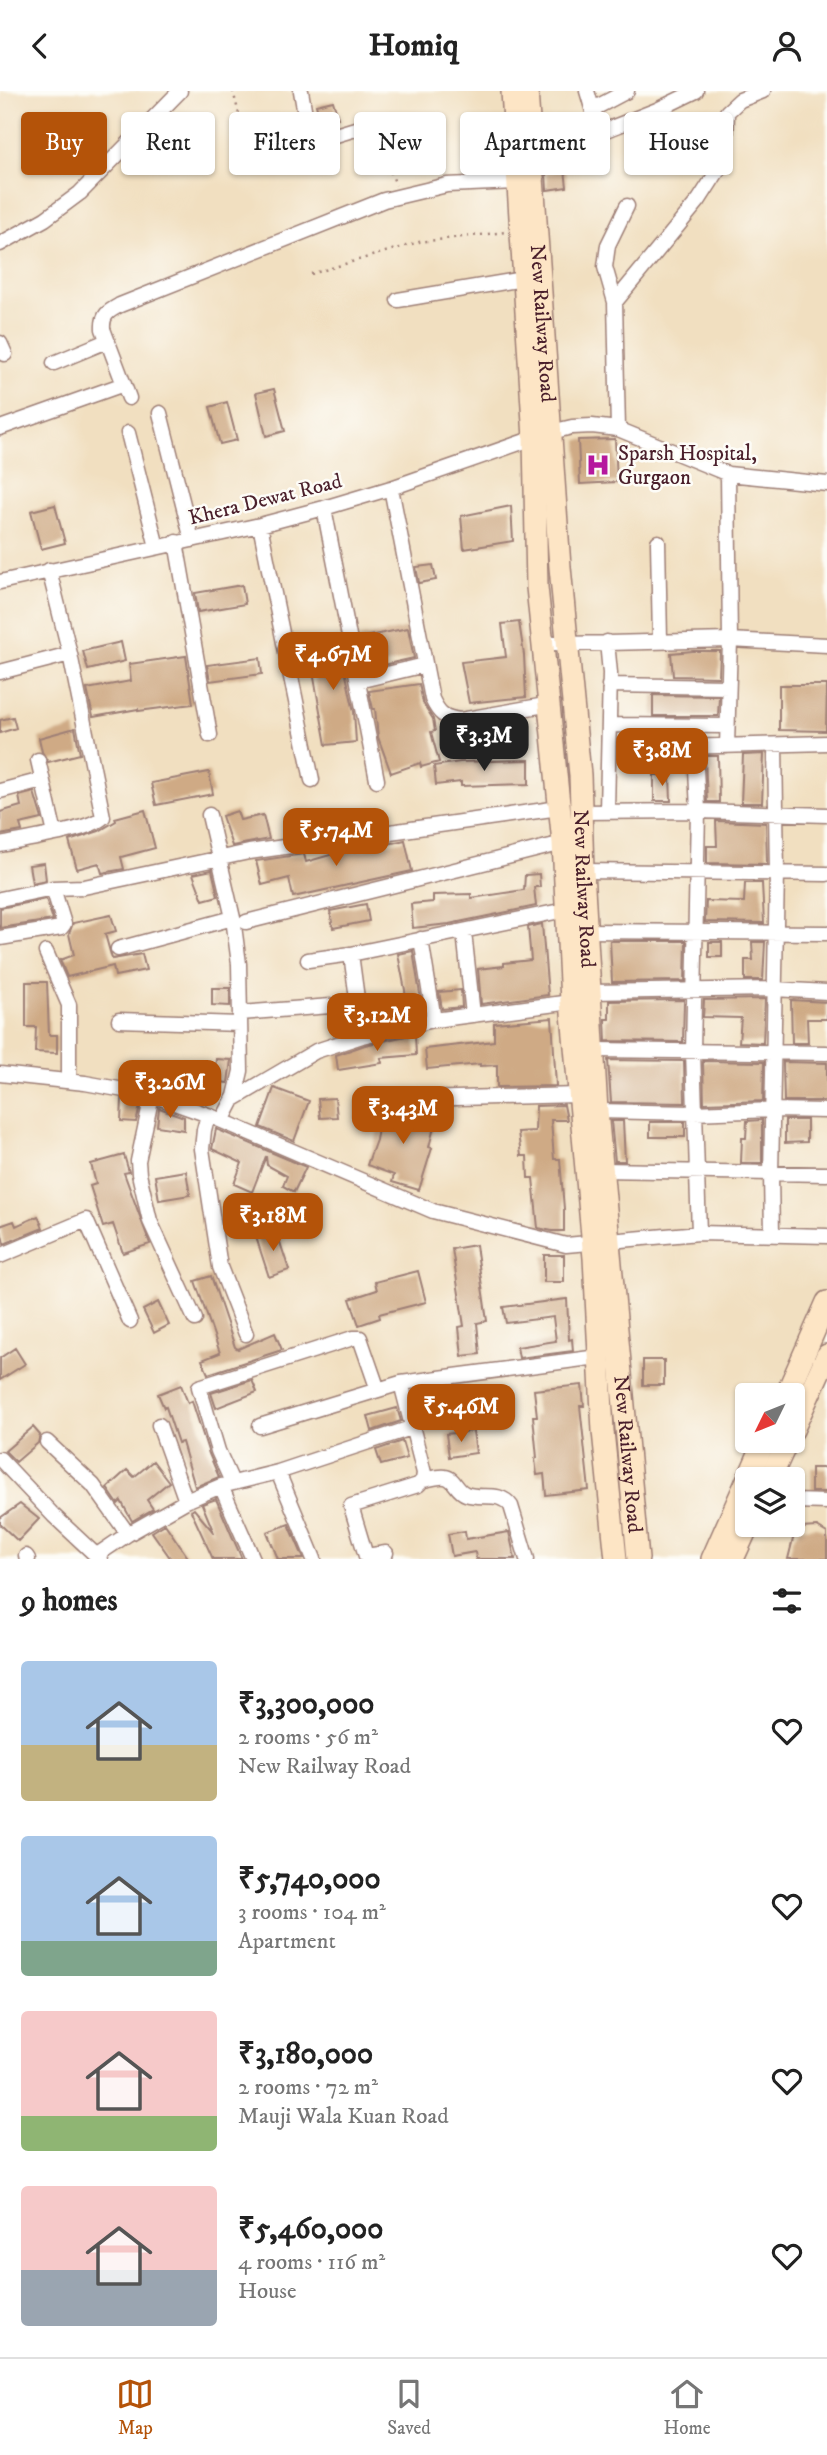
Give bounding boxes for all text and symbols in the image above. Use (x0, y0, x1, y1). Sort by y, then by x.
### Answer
text: Homiq (368, 26, 459, 66)
icon: back (21, 27, 59, 65)
icon: person (768, 27, 806, 65)
chip: Buy (21, 112, 107, 175)
chip: Rent (121, 112, 215, 175)
chip: Filters (229, 112, 340, 175)
chip: New (354, 112, 446, 175)
chip: Apartment (460, 112, 610, 175)
chip: House (624, 112, 733, 175)
street label: New Railway Road (524, 244, 561, 404)
place label: Sparsh Hospital, Gurgaon (618, 441, 757, 491)
hospital icon: Sparsh Hospital, Gurgaon (584, 451, 612, 479)
street label: Khera Dewat Road (186, 468, 345, 532)
pin: ₹4.67M (276, 633, 390, 692)
text: ₹4.67M (294, 640, 372, 669)
pin: ₹3.3M (435, 713, 533, 773)
text: ₹3.3M (456, 721, 512, 750)
pin: ₹3.8M (613, 729, 711, 788)
text: ₹3.8M (632, 736, 692, 765)
pin: ₹5.74M (279, 809, 393, 868)
street label: New Railway Road (567, 809, 601, 969)
text: ₹5.74M (299, 816, 373, 845)
pin: ₹3.12M (320, 993, 434, 1053)
text: ₹3.12M (343, 1001, 411, 1030)
pin: ₹3.26M (113, 1061, 227, 1120)
text: ₹3.26M (134, 1068, 206, 1097)
pin: ₹3.43M (346, 1087, 460, 1146)
text: ₹3.43M (368, 1094, 438, 1123)
pin: ₹3.18M (216, 1193, 330, 1253)
text: ₹3.18M (239, 1201, 307, 1230)
street label: New Railway Road (607, 1374, 648, 1535)
north arrow (735, 1383, 805, 1453)
map controls (735, 1383, 805, 1537)
pin: ₹5.46M (404, 1385, 518, 1444)
text: ₹5.46M (423, 1392, 499, 1421)
button: layers (735, 1467, 805, 1537)
icon: filters (768, 1582, 806, 1620)
text: 9 homes (21, 1583, 118, 1620)
text: ₹3,300,000 (238, 1686, 374, 1723)
icon: home (77, 1689, 161, 1773)
icon: heart (768, 1712, 806, 1750)
text: 2 rooms · 56 m² (238, 1723, 378, 1752)
text: New Railway Road (238, 1752, 411, 1781)
text: ₹5,740,000 (238, 1861, 381, 1898)
icon: home (77, 1864, 161, 1948)
icon: heart (768, 1887, 806, 1925)
text: 3 rooms · 104 m² (238, 1898, 386, 1927)
text: Apartment (238, 1927, 336, 1956)
text: ₹3,180,000 (238, 2036, 373, 2073)
icon: home (77, 2039, 161, 2123)
icon: heart (768, 2062, 806, 2100)
text: 2 rooms · 72 m² (238, 2073, 378, 2102)
text: Mauji Wala Kuan Road (238, 2102, 449, 2131)
text: ₹5,460,000 (238, 2211, 383, 2248)
icon: home (77, 2214, 161, 2298)
icon: heart (768, 2237, 806, 2275)
text: 4 rooms · 116 m² (238, 2248, 385, 2277)
text: House (238, 2277, 296, 2306)
tab: Map (116, 2375, 154, 2440)
tab: Saved (387, 2375, 431, 2440)
tab: Home (664, 2375, 711, 2440)

